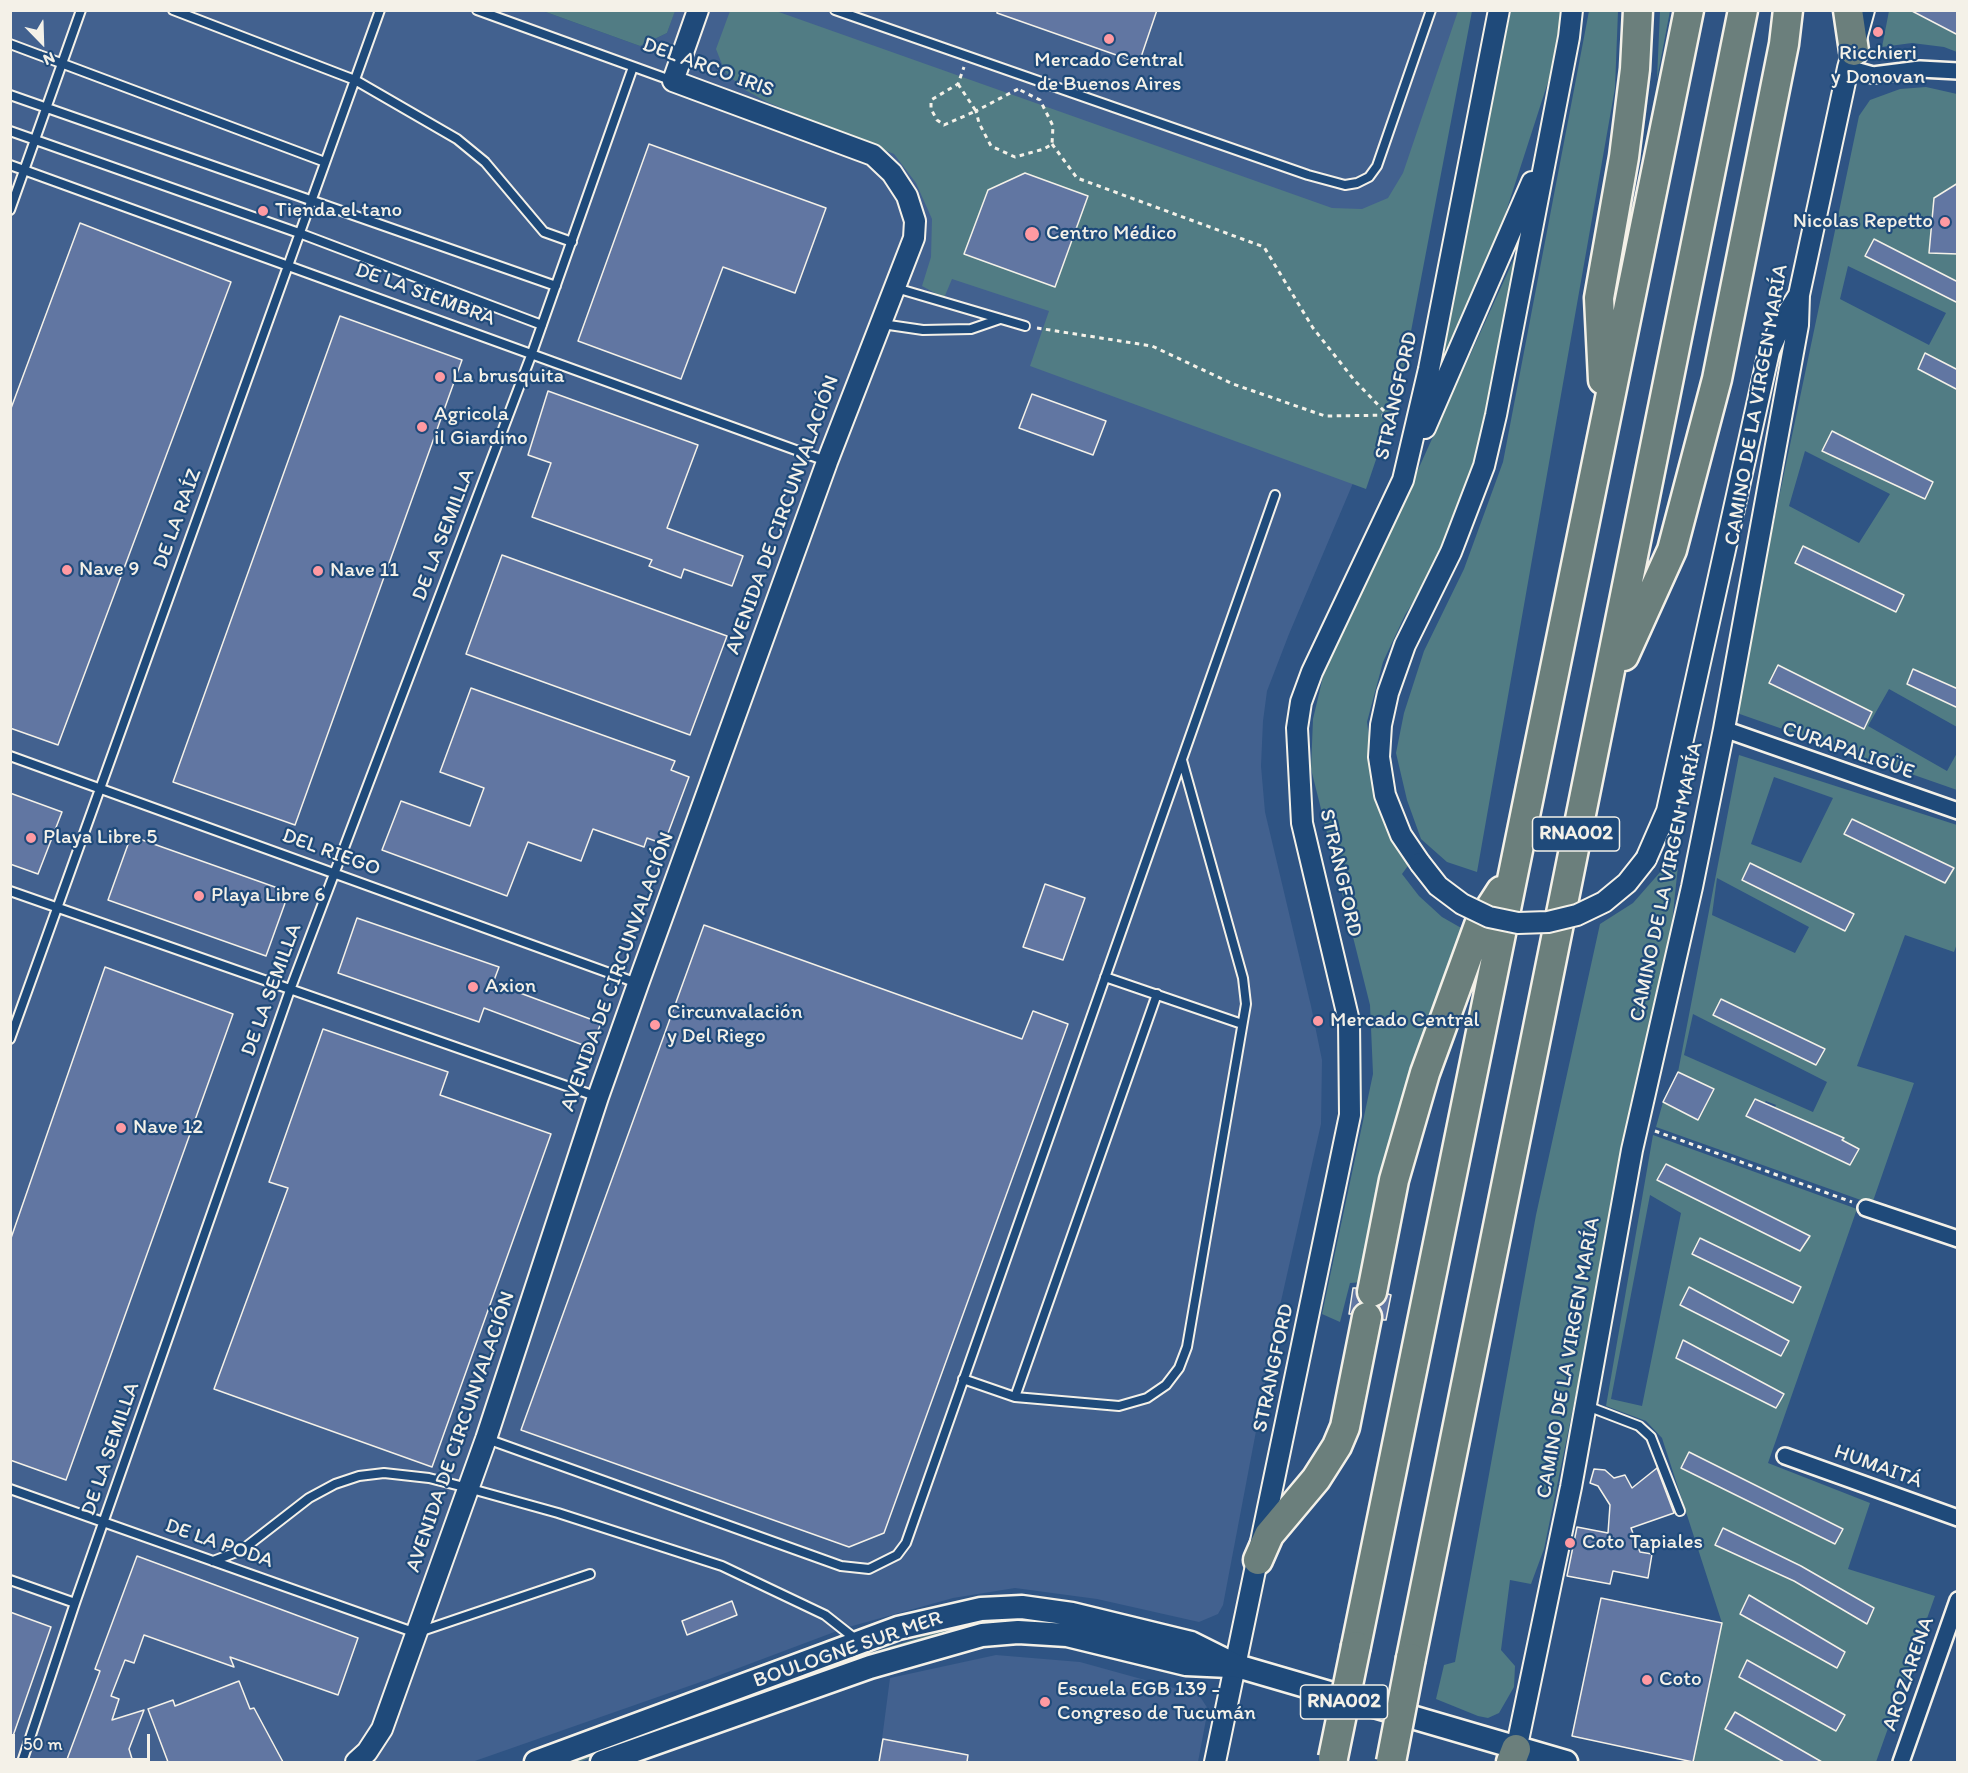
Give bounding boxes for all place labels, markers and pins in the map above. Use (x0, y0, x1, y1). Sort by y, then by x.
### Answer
marker: Ricchieri y Donovan (1871, 25, 1885, 39)
marker: Mercado Central de Buenos Aires (1102, 32, 1116, 46)
place label: Ricchieri y Donovan (1831, 41, 1925, 91)
place label: Mercado Central de Buenos Aires (1034, 48, 1184, 98)
place label: Tienda el tano (275, 198, 402, 224)
marker: Tienda el tano (256, 204, 270, 218)
place label: Nicolas Repetto (1793, 209, 1933, 235)
marker: Nicolas Repetto (1938, 215, 1952, 229)
place label: Centro Médico (1046, 221, 1177, 247)
marker: Centro Médico (1023, 225, 1041, 243)
place label: La brusquita (452, 364, 565, 390)
marker: La brusquita (433, 370, 447, 384)
place label: Agricola il Giardino (434, 402, 528, 452)
marker: Agricola il Giardino (415, 420, 429, 434)
place label: Nave 9 (79, 557, 139, 583)
place label: Nave 11 (330, 558, 399, 584)
marker: Nave 9 (60, 563, 74, 577)
marker: Nave 11 (311, 564, 325, 578)
place label: Playa Libre 5 (43, 825, 157, 851)
marker: Playa Libre 5 (24, 831, 38, 845)
place label: Playa Libre 6 (211, 883, 325, 909)
marker: Playa Libre 6 (192, 889, 206, 903)
place label: Axion (485, 974, 536, 1000)
marker: Axion (466, 980, 480, 994)
place label: Circunvalación y Del Riego (667, 1000, 802, 1050)
place label: Mercado Central (1330, 1008, 1479, 1034)
marker: Mercado Central (1311, 1014, 1325, 1028)
marker: Circunvalación y Del Riego (648, 1018, 662, 1032)
place label: Nave 12 (133, 1115, 203, 1141)
marker: Nave 12 (114, 1121, 128, 1135)
place label: Coto Tapiales (1582, 1530, 1703, 1556)
marker: Coto Tapiales (1563, 1536, 1577, 1550)
place label: Coto (1659, 1667, 1702, 1693)
marker: Coto (1640, 1673, 1654, 1687)
place label: Escuela EGB 139 - Congreso de Tucumán (1057, 1677, 1256, 1727)
marker: Escuela EGB 139 - Congreso de Tucumán (1038, 1695, 1052, 1709)

